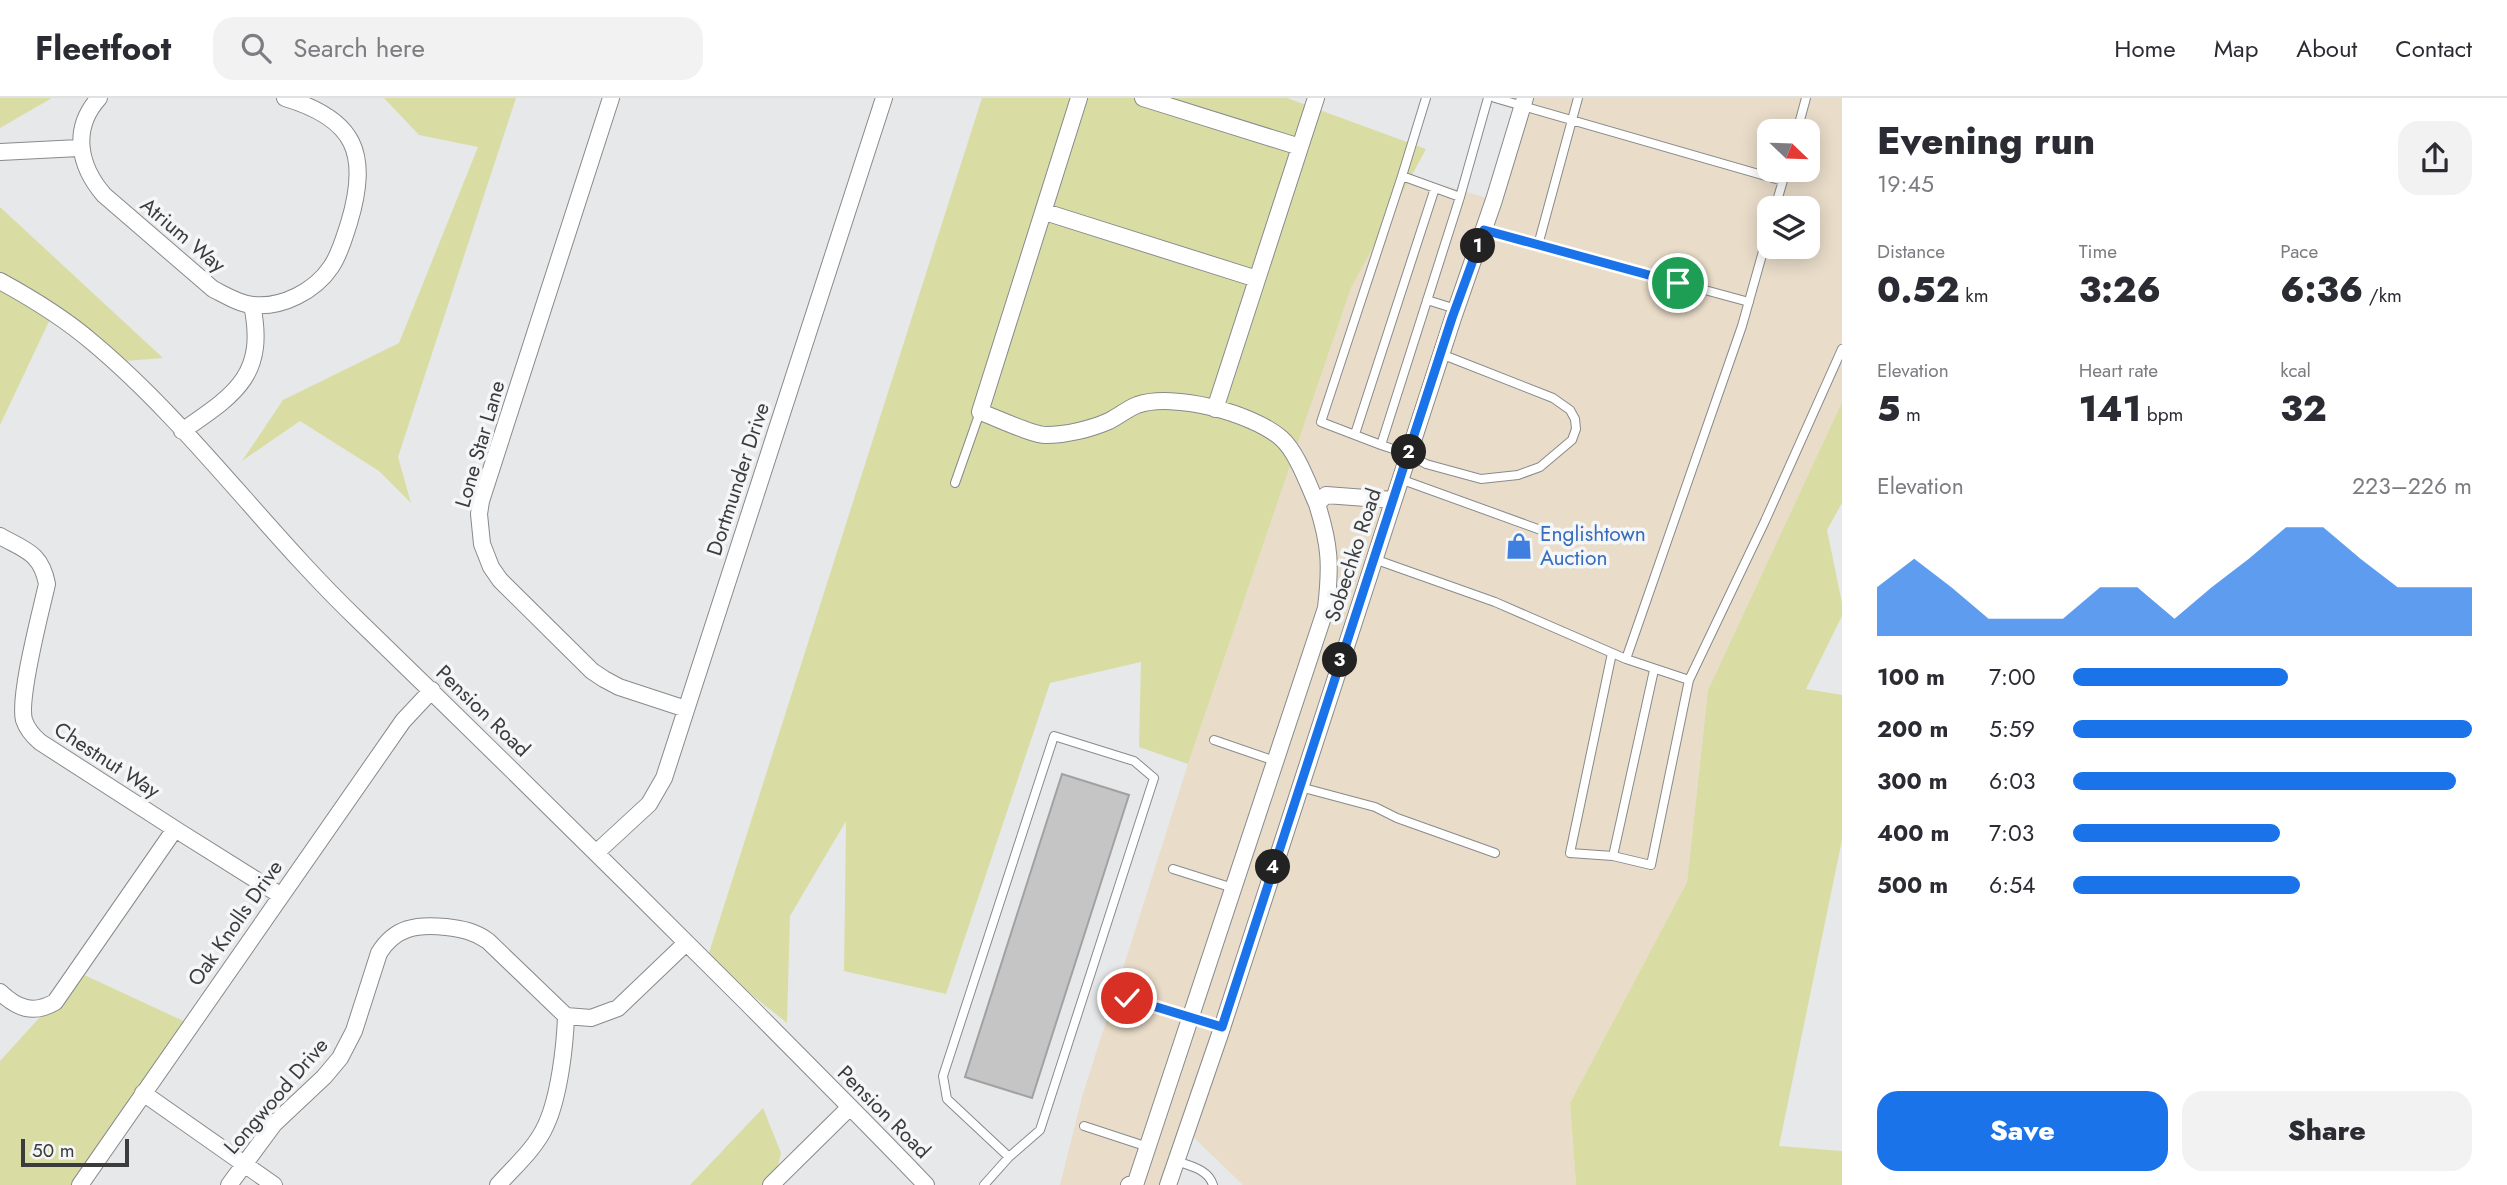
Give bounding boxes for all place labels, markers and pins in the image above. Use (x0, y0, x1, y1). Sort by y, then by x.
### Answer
pin: 1 (1460, 228, 1496, 264)
pin (1648, 253, 1708, 313)
pin: 2 (1392, 434, 1426, 470)
place label: Englishtown Auction (1540, 519, 1646, 573)
shop icon: Englishtown Auction (1504, 531, 1534, 561)
pin: 3 (1322, 642, 1358, 678)
pin: 4 (1256, 850, 1290, 884)
pin (1097, 968, 1157, 1028)

